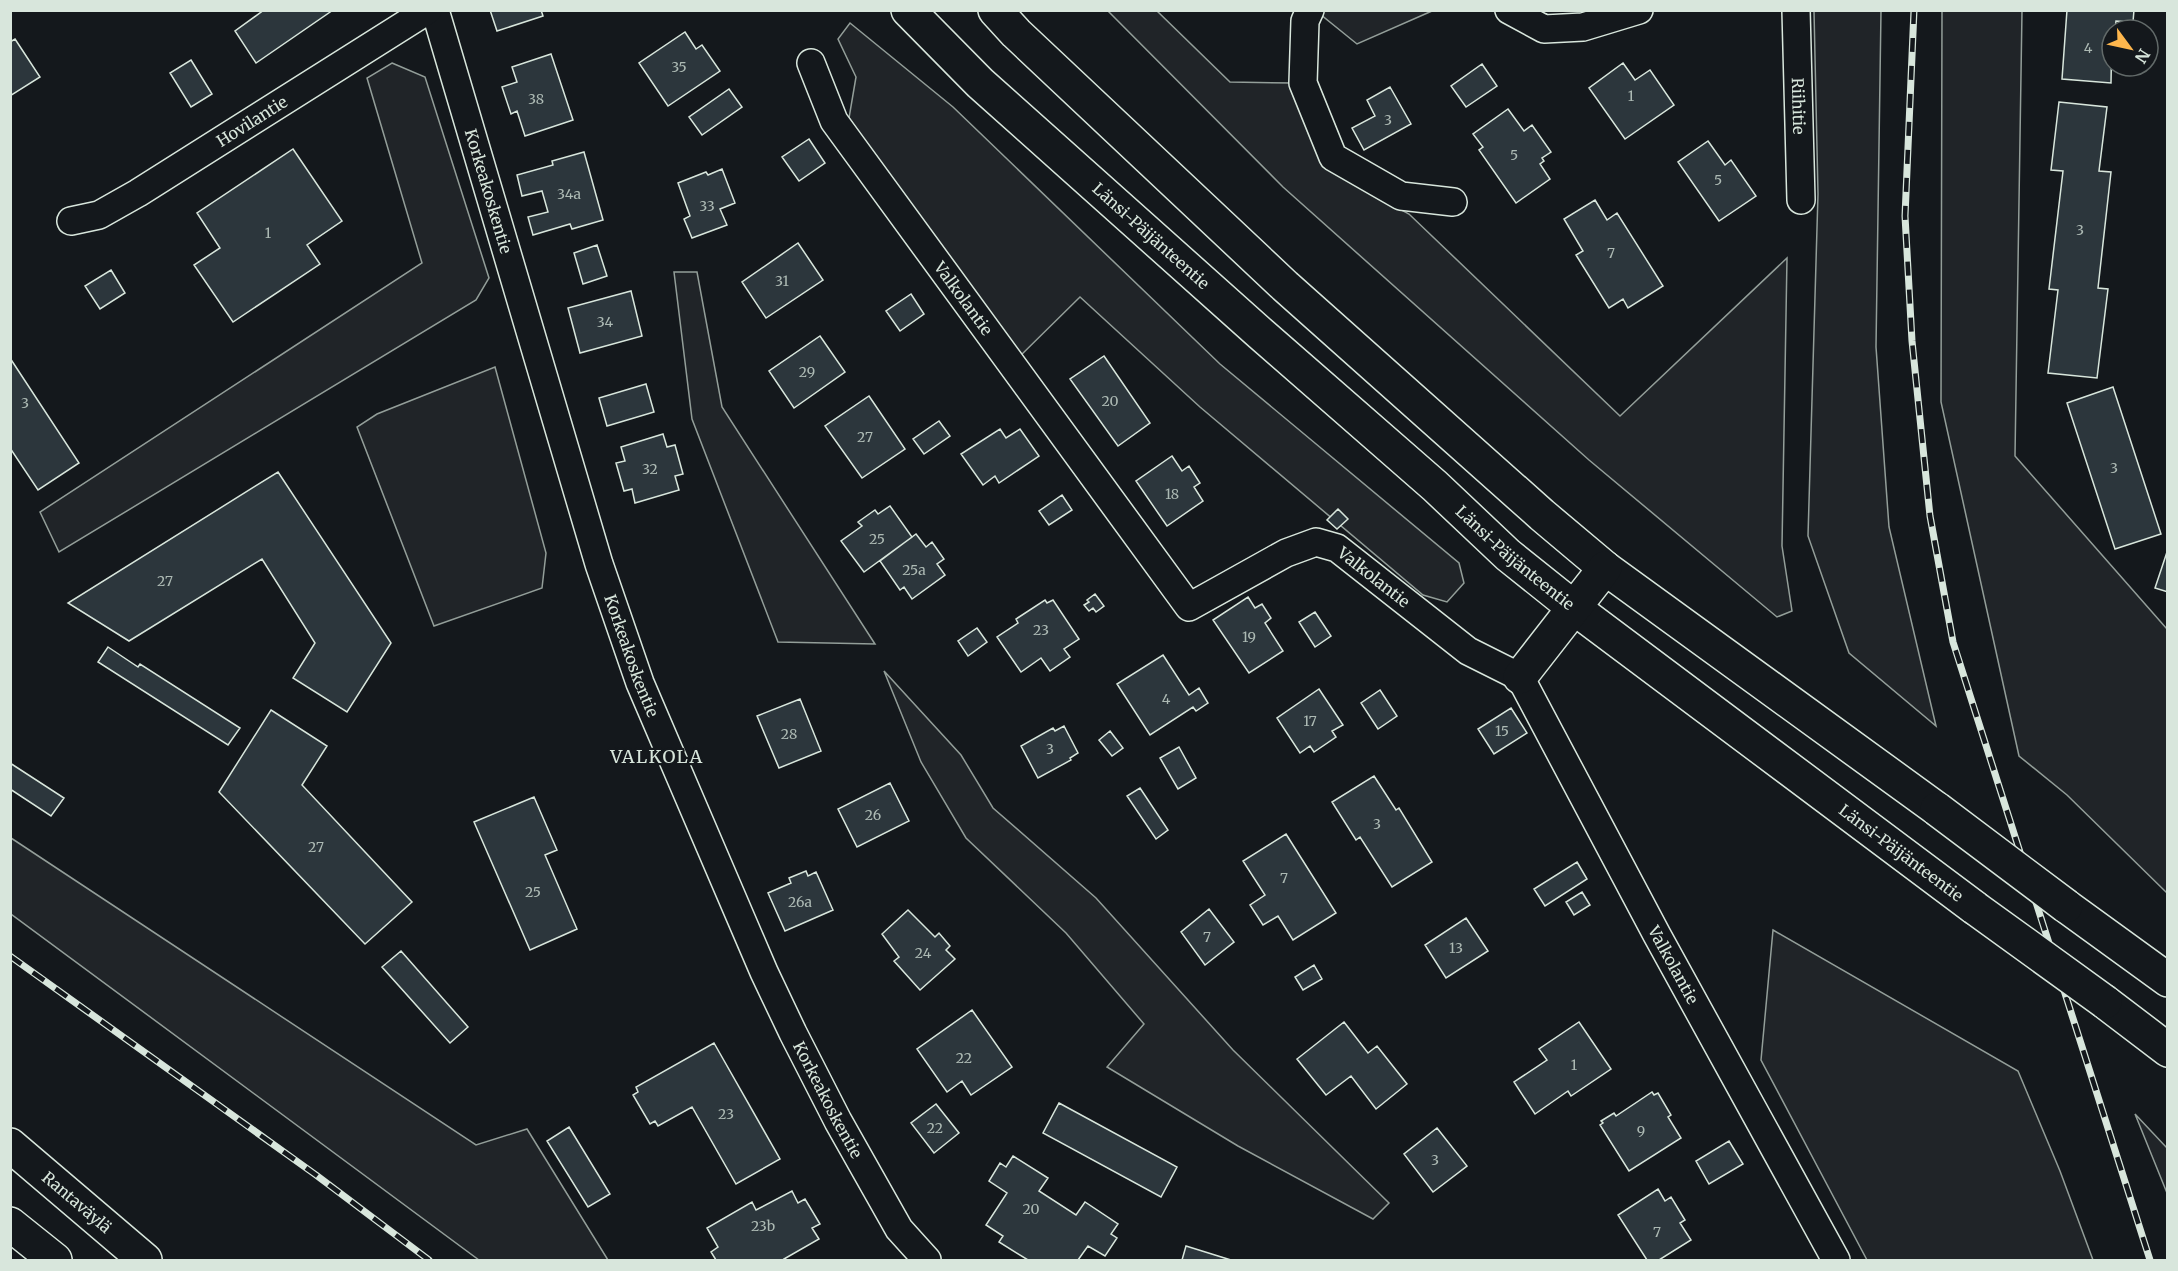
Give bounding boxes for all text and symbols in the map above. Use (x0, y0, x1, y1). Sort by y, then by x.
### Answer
north arrow (2100, 18, 2160, 78)
house number: 4 (2084, 39, 2093, 57)
text: N (2131, 45, 2154, 67)
house number: 35 (671, 58, 687, 76)
street label: Riihitie (1788, 77, 1809, 135)
house number: 1 (1628, 87, 1634, 105)
house number: 38 (528, 90, 544, 108)
street label: Hovilantie (213, 91, 291, 151)
house number: 3 (1384, 111, 1392, 129)
street label: Korkeakoskentie (461, 127, 517, 256)
house number: 5 (1510, 146, 1518, 164)
house number: 5 (1714, 171, 1722, 189)
street label: Länsi-Päijänteentie (1089, 178, 1214, 293)
house number: 34a (557, 185, 582, 203)
house number: 33 (699, 197, 715, 215)
house number: 3 (2076, 221, 2084, 239)
house number: 1 (265, 224, 271, 242)
house number: 7 (1607, 244, 1615, 262)
street label: Valkolantie (929, 257, 997, 339)
house number: 31 (775, 272, 789, 290)
house number: 34 (597, 313, 614, 331)
house number: 29 (799, 363, 815, 381)
house number: 20 (1101, 392, 1119, 410)
house number: 3 (21, 394, 29, 412)
house number: 27 (857, 428, 873, 446)
house number: 3 (2110, 459, 2118, 477)
house number: 32 (642, 460, 658, 478)
house number: 18 (1165, 485, 1179, 503)
street label: Länsi-Päijänteentie (1452, 501, 1578, 614)
house number: 25 (869, 530, 885, 548)
street label: Valkolantie (1333, 542, 1414, 612)
house number: 25a (902, 561, 926, 579)
house number: 27 (157, 572, 173, 590)
street label: Korkeakoskentie (600, 592, 663, 720)
house number: 23 (1033, 621, 1049, 639)
house number: 19 (1242, 628, 1256, 646)
house number: 4 (1162, 690, 1171, 708)
house number: 17 (1303, 712, 1317, 730)
house number: 15 (1495, 722, 1509, 740)
house number: 28 (781, 725, 797, 743)
house number: 3 (1046, 740, 1054, 758)
district label: VALKOLA (609, 745, 704, 768)
street label: Länsi-Päijänteentie (1835, 800, 1967, 906)
house number: 26 (865, 806, 881, 824)
house number: 3 (1373, 815, 1381, 833)
house number: 27 (308, 838, 324, 856)
house number: 7 (1280, 869, 1288, 887)
house number: 25 (525, 883, 541, 901)
house number: 26a (788, 893, 813, 911)
street label: Valkolantie (1643, 921, 1703, 1007)
house number: 7 (1203, 928, 1211, 946)
house number: 13 (1449, 939, 1463, 957)
house number: 24 (915, 944, 932, 962)
street label: Korkeakoskentie (789, 1038, 867, 1162)
house number: 22 (956, 1049, 972, 1067)
house number: 1 (1571, 1056, 1577, 1074)
house number: 23 (718, 1105, 734, 1123)
house number: 22 (927, 1119, 943, 1137)
house number: 9 (1637, 1122, 1645, 1140)
house number: 3 (1431, 1151, 1439, 1169)
street label: Rantaväylä (38, 1167, 116, 1237)
house number: 20 (1022, 1200, 1040, 1218)
house number: 23b (751, 1217, 775, 1235)
house number: 7 (1653, 1223, 1661, 1241)

